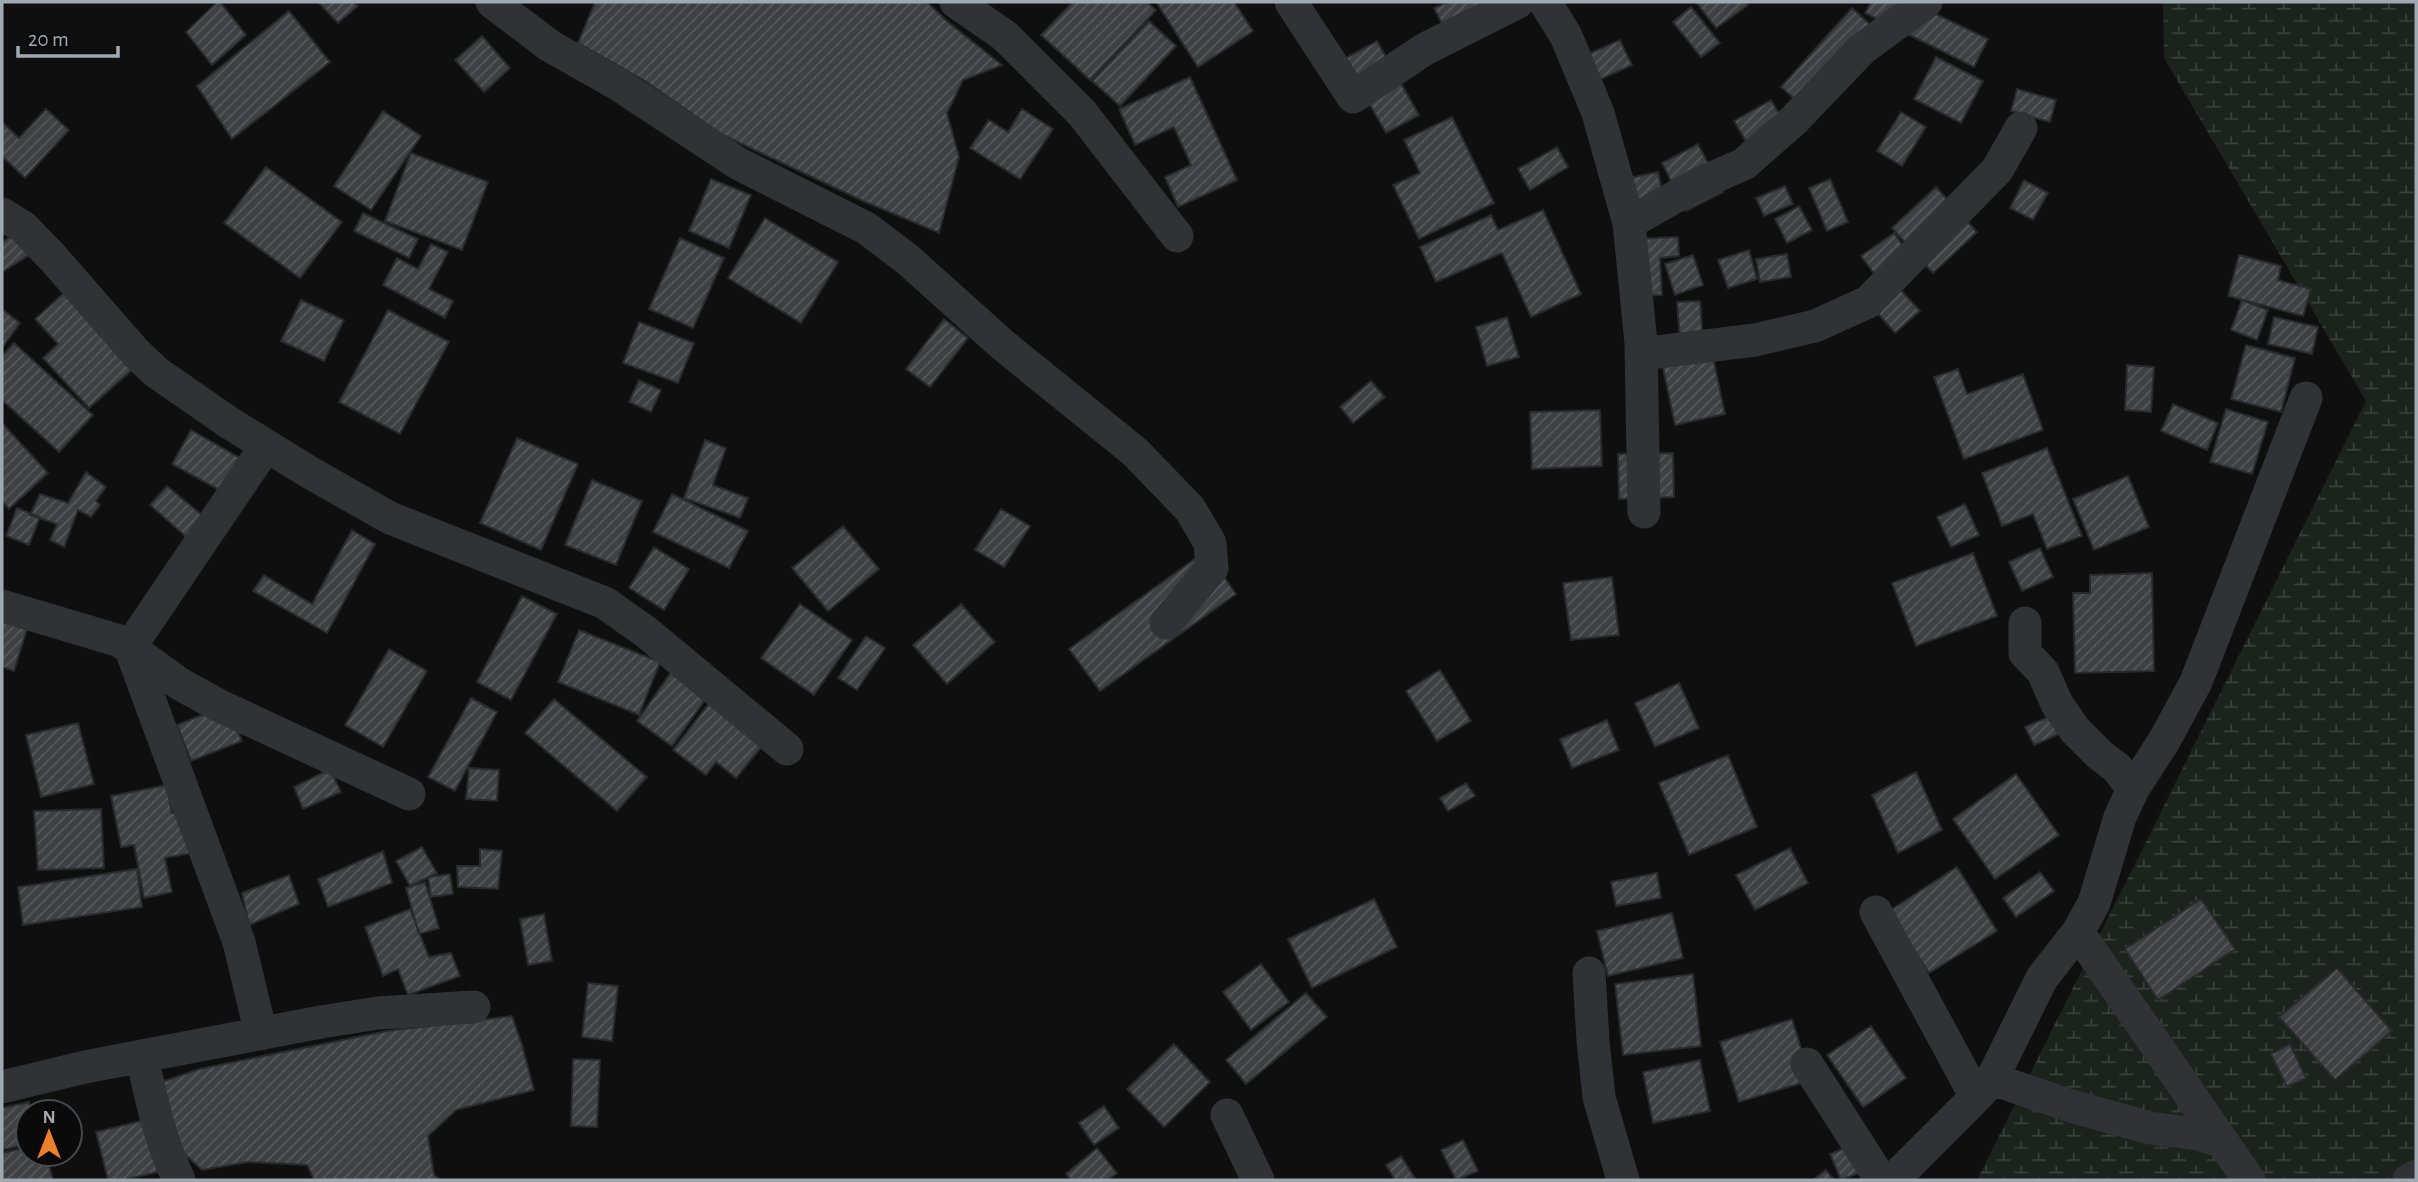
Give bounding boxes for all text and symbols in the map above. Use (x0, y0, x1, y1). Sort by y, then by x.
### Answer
scale bar (18, 14, 117, 58)
text: 20 m (28, 29, 69, 50)
north arrow (14, 1098, 84, 1168)
text: N (42, 1108, 56, 1127)

